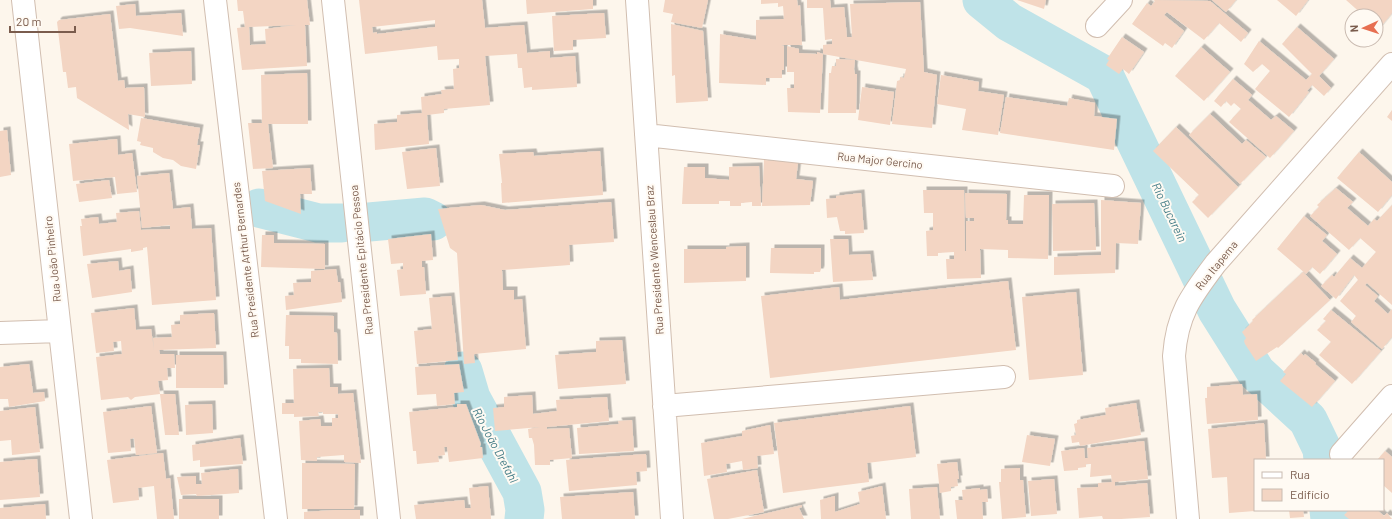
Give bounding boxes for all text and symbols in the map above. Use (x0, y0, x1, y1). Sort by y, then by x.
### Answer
scale bar (10, 8, 75, 34)
north arrow (1344, 8, 1384, 48)
text: 20 m (16, 14, 42, 28)
text: N (1347, 25, 1360, 33)
street label: Rua Major Gercino (837, 149, 923, 171)
water label: Rio Bucarein (1150, 180, 1190, 244)
street label: Rua Presidente Arthur Bernardes (229, 181, 261, 339)
street label: Rua Presidente Epitácio Pessoa (347, 185, 375, 335)
street label: Rua Presidente Wenceslau Braz (642, 185, 666, 335)
street label: Rua João Pinheiro (41, 215, 63, 303)
street label: Rua Itapema (1192, 238, 1240, 292)
water label: Rio João Drefahl (470, 405, 522, 485)
legend (1254, 459, 1384, 511)
text: Rua (1290, 467, 1310, 481)
text: Edifício (1290, 487, 1330, 501)

